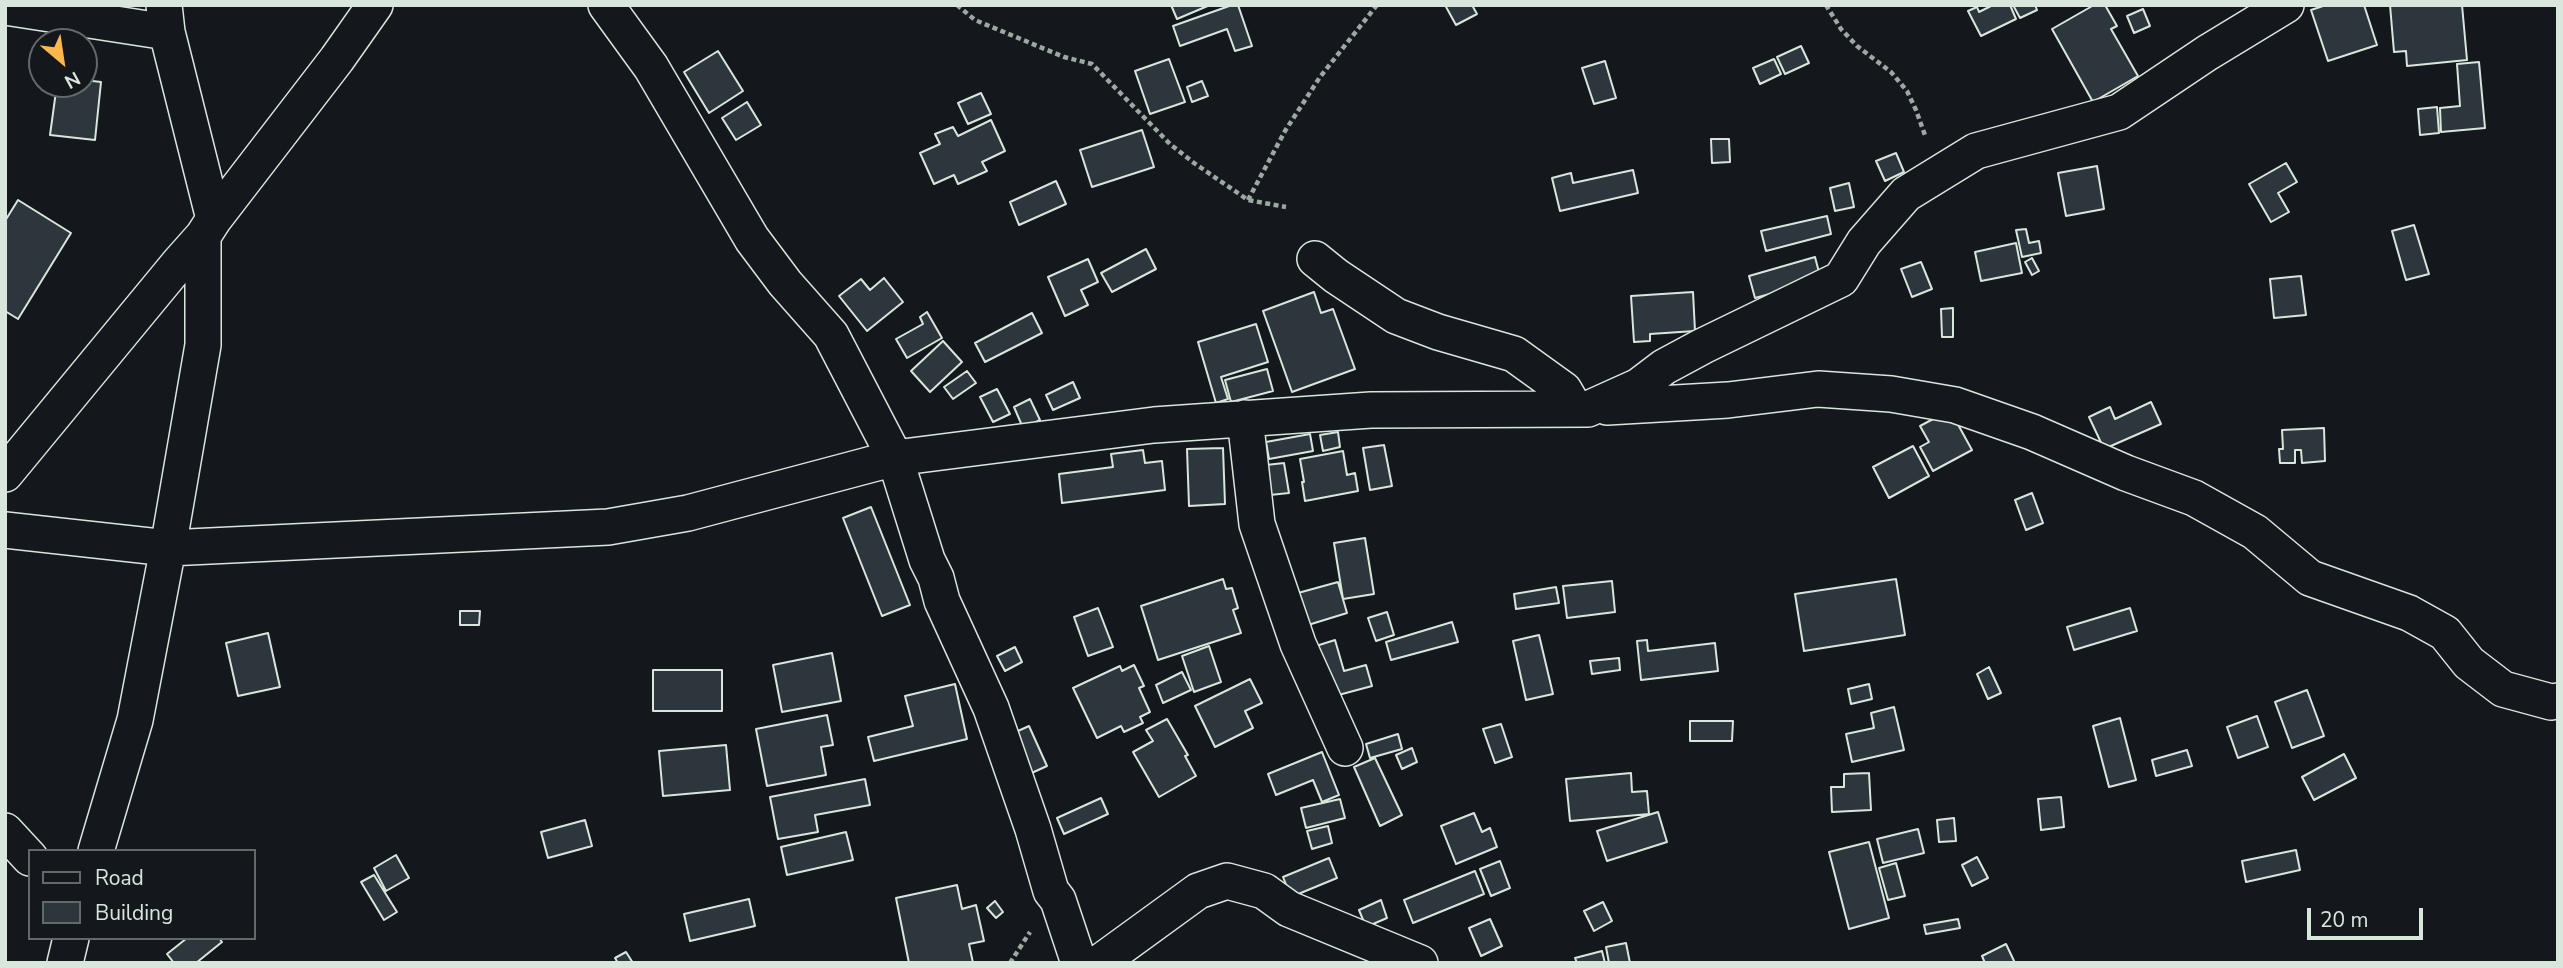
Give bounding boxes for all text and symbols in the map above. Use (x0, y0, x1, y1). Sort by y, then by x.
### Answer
north arrow (28, 28, 98, 98)
text: N (60, 65, 85, 94)
legend (28, 849, 256, 940)
text: Road (95, 864, 144, 892)
scale bar (2311, 894, 2426, 938)
text: Building (95, 899, 173, 927)
text: 20 m (2320, 906, 2369, 934)

